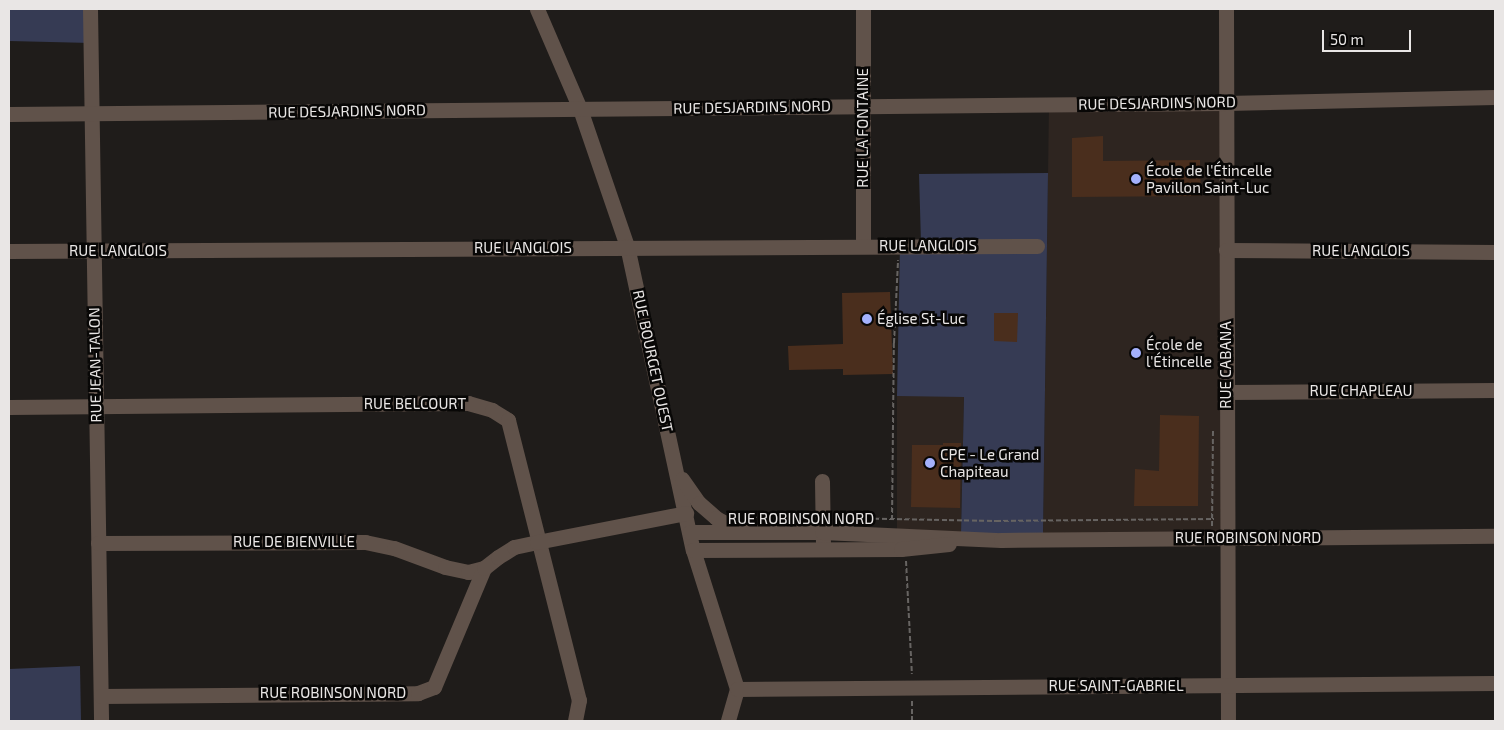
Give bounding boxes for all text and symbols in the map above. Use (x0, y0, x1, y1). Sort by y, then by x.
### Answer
scale bar (1324, 20, 1413, 52)
text: 50 m (1330, 30, 1364, 48)
street label: RUE LA FONTAINE (854, 68, 872, 188)
street label: RUE DESJARDINS NORD (1078, 93, 1236, 113)
street label: RUE DESJARDINS NORD (673, 97, 831, 117)
street label: RUE DESJARDINS NORD (268, 101, 426, 121)
place label: École de l'Étincelle Pavillon Saint-Luc (1146, 161, 1272, 196)
marker: École de l'Étincelle Pavillon Saint-Luc (1130, 173, 1142, 185)
street label: RUE LANGLOIS (879, 237, 977, 255)
street label: RUE LANGLOIS (474, 239, 572, 257)
street label: RUE LANGLOIS (69, 242, 167, 260)
street label: RUE LANGLOIS (1312, 242, 1410, 260)
street label: RUE BOURGET OUEST (629, 288, 677, 434)
street label: RUE JEAN-TALON (85, 307, 105, 423)
place label: Église St-Luc (877, 310, 965, 328)
marker: Église St-Luc (861, 313, 873, 325)
street label: RUE CABANA (1217, 321, 1235, 409)
place label: École de l'Étincelle (1146, 335, 1212, 370)
marker: École de l'Étincelle (1130, 347, 1142, 359)
street label: RUE CHAPLEAU (1309, 382, 1413, 400)
street label: RUE BELCOURT (364, 395, 466, 413)
place label: CPE - Le Grand Chapiteau (940, 445, 1039, 480)
marker: CPE - Le Grand Chapiteau (924, 457, 936, 469)
street label: RUE ROBINSON NORD (728, 510, 874, 528)
street label: RUE ROBINSON NORD (1175, 529, 1321, 547)
street label: RUE DE BIENVILLE (233, 533, 355, 551)
street label: RUE SAINT-GABRIEL (1048, 677, 1184, 695)
street label: RUE ROBINSON NORD (260, 684, 406, 702)

